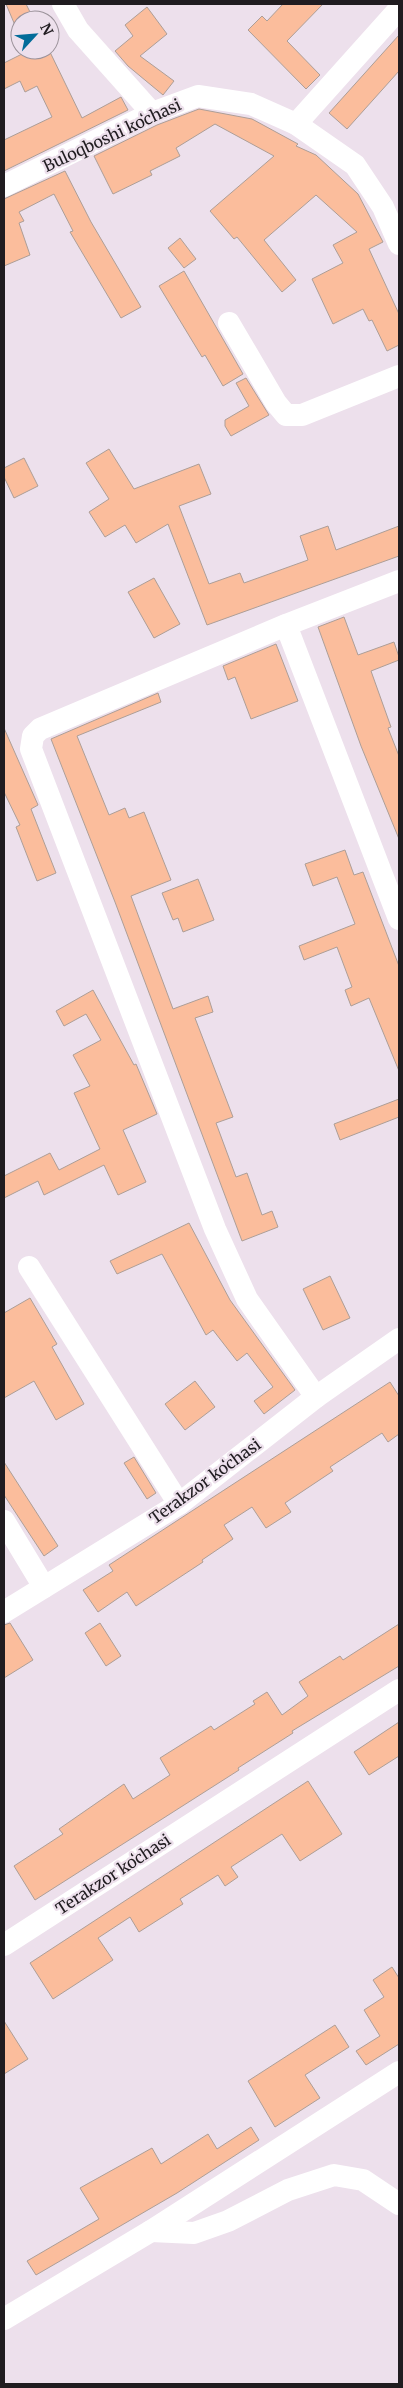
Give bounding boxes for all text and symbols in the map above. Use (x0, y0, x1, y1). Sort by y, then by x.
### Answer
north arrow (10, 10, 60, 60)
text: N (36, 20, 57, 38)
street label: Buloqboshi koʻchasi (40, 94, 184, 176)
street label: Terakzor koʻchasi (145, 1434, 265, 1528)
street label: Terakzor koʻchasi (52, 1829, 174, 1919)

